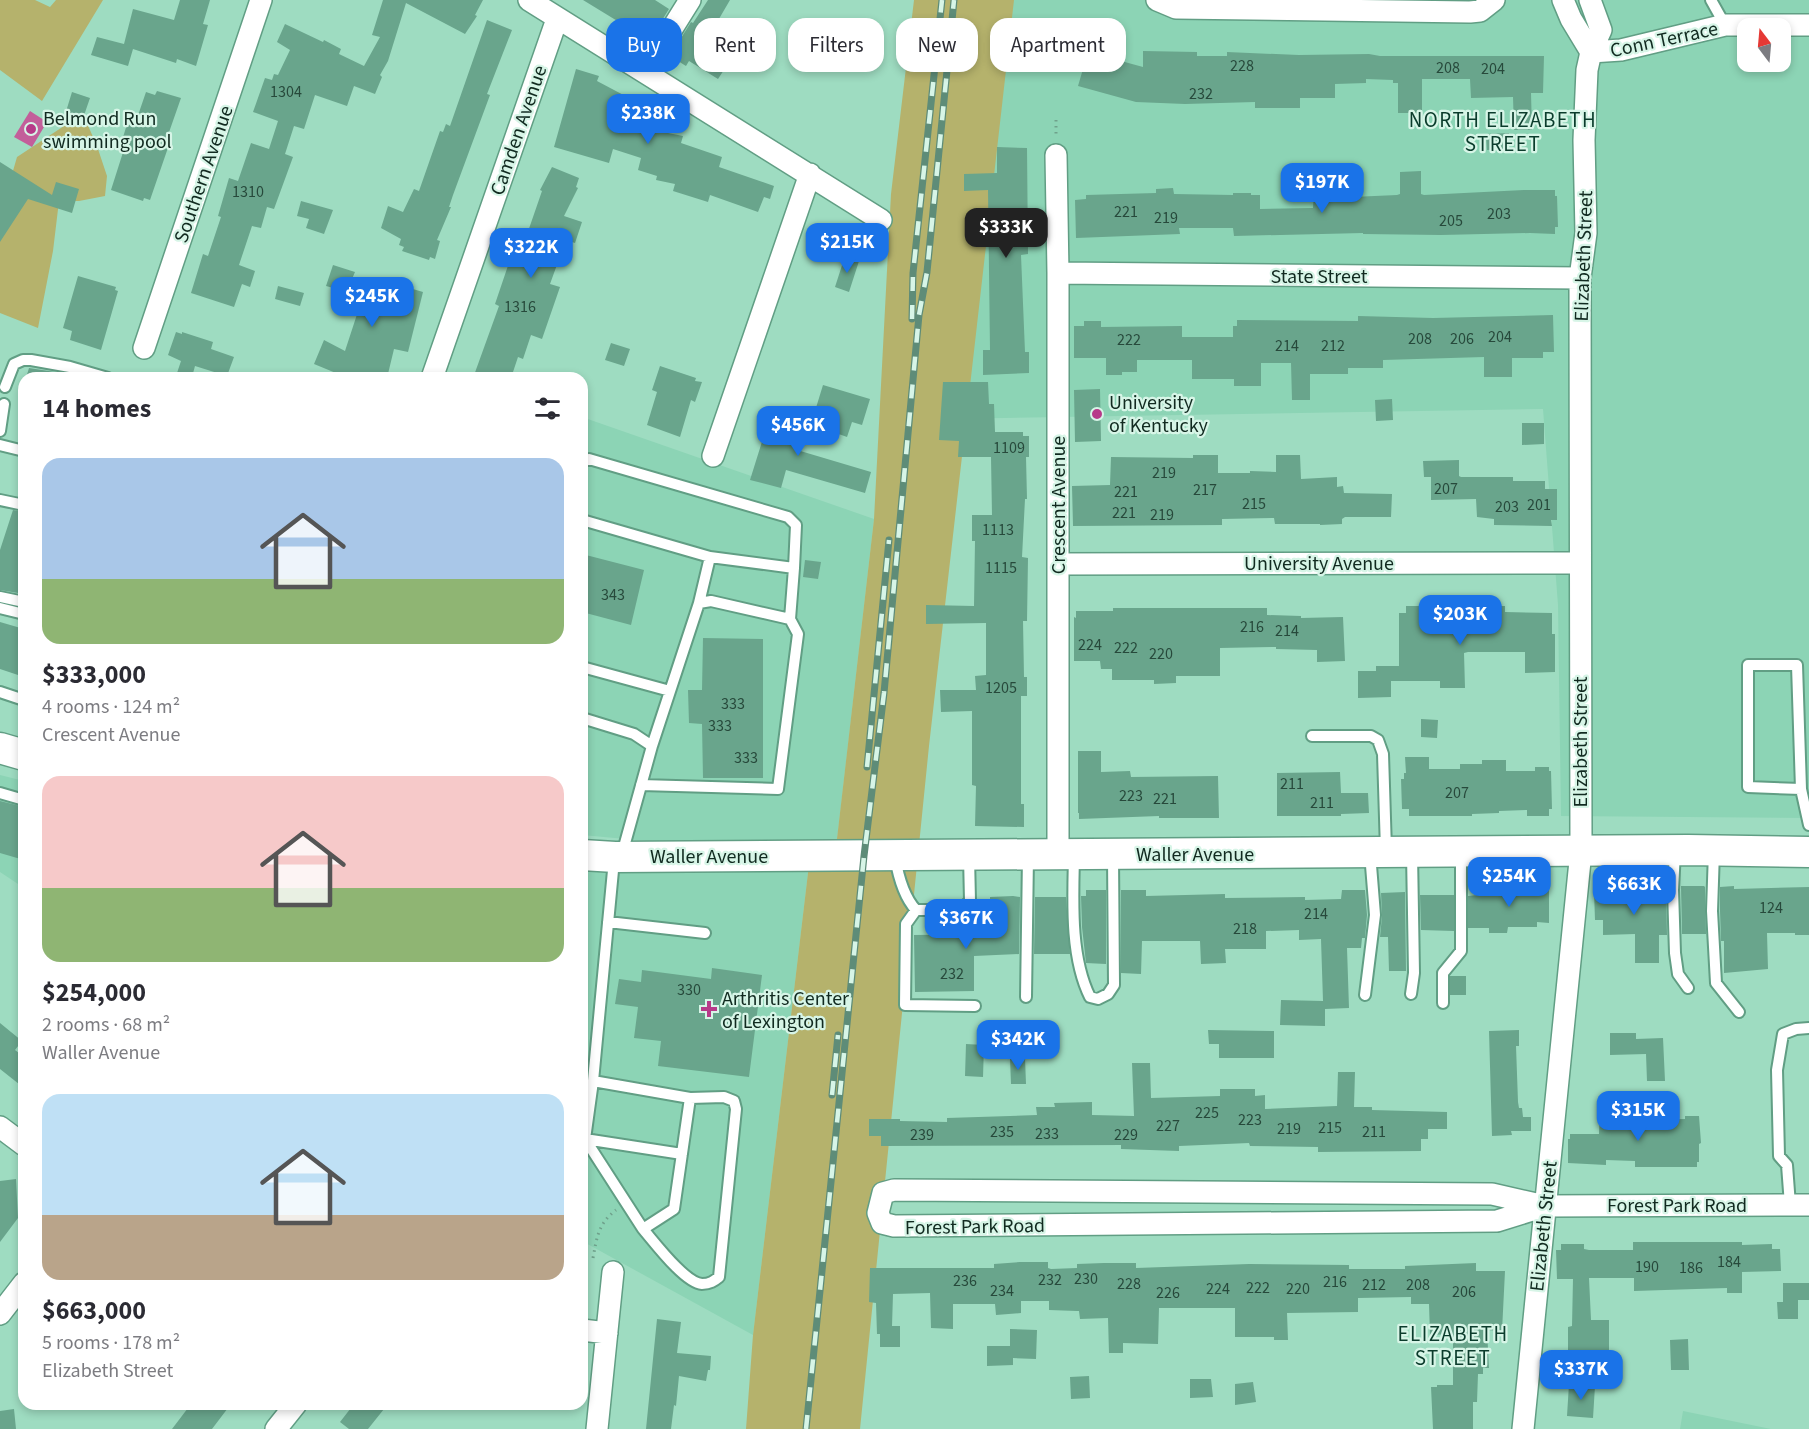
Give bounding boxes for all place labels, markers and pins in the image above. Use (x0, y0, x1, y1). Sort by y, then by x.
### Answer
pin: $238K (606, 94, 690, 145)
place label: Belmond Run swimming pool (43, 105, 172, 156)
marker: Belmond Run swimming pool (24, 122, 38, 136)
pin: $197K (1280, 163, 1364, 214)
pin: $333K (964, 208, 1048, 259)
pin: $215K (805, 223, 889, 274)
pin: $322K (489, 228, 573, 279)
pin: $245K (330, 277, 414, 328)
place label: University of Kentucky (1109, 389, 1209, 440)
pin: $456K (756, 406, 840, 457)
marker: University of Kentucky (1090, 407, 1104, 421)
pin: $203K (1418, 595, 1502, 646)
pin: $254K (1467, 857, 1551, 908)
pin: $663K (1592, 865, 1676, 916)
pin: $367K (924, 899, 1008, 950)
place label: Arthritis Center of Lexington (722, 985, 849, 1036)
marker: Arthritis Center of Lexington (700, 1000, 718, 1018)
pin: $342K (976, 1020, 1060, 1071)
pin: $315K (1596, 1091, 1680, 1142)
pin: $337K (1539, 1350, 1623, 1401)

